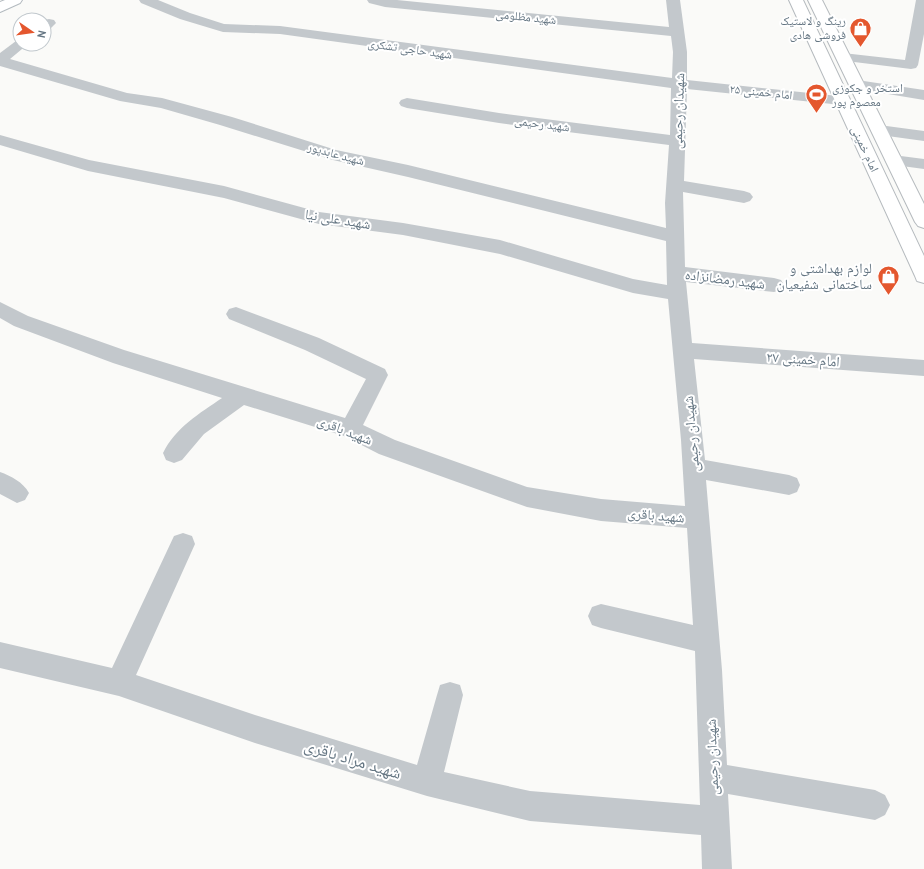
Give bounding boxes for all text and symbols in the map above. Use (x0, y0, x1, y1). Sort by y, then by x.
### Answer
street label: شهید مظلومی (495, 6, 557, 27)
north arrow (12, 12, 52, 52)
place label: رینگ و لاستیک فروشی هادی (780, 13, 846, 42)
shop icon: رینگ و لاستیک فروشی هادی (848, 15, 874, 48)
text: N (34, 29, 49, 39)
street label: شهید حاجی تشکری (367, 35, 453, 62)
street label: شهیدان رحیمی (668, 73, 688, 149)
place label: استخر و جکوزی معصوم پور (831, 80, 903, 110)
street label: امام خمینی ۲۵ (729, 81, 793, 103)
sports icon: استخر و جکوزی معصوم پور (804, 82, 830, 115)
street label: شهید رحیمی (514, 113, 571, 135)
street label: امام خمینی (847, 123, 883, 175)
street label: شهید عابدپور (305, 138, 366, 169)
street label: شهید علی نیا (304, 205, 372, 233)
place label: لوازم بهداشتی و ساختمانی شفیعیان (777, 259, 872, 293)
shop icon: لوازم بهداشتی و ساختمانی شفیعیان (875, 263, 901, 296)
street label: شهید رمضانزاده (684, 265, 766, 293)
street label: امام خمینی ۲۷ (766, 347, 840, 372)
street label: شهیدان رحیمی (679, 395, 703, 473)
street label: شهید باقری (315, 411, 375, 449)
street label: شهید باقری (627, 504, 685, 526)
street label: شهیدان رحیمی (702, 719, 722, 795)
street label: شهید مراد باقری (302, 734, 404, 784)

